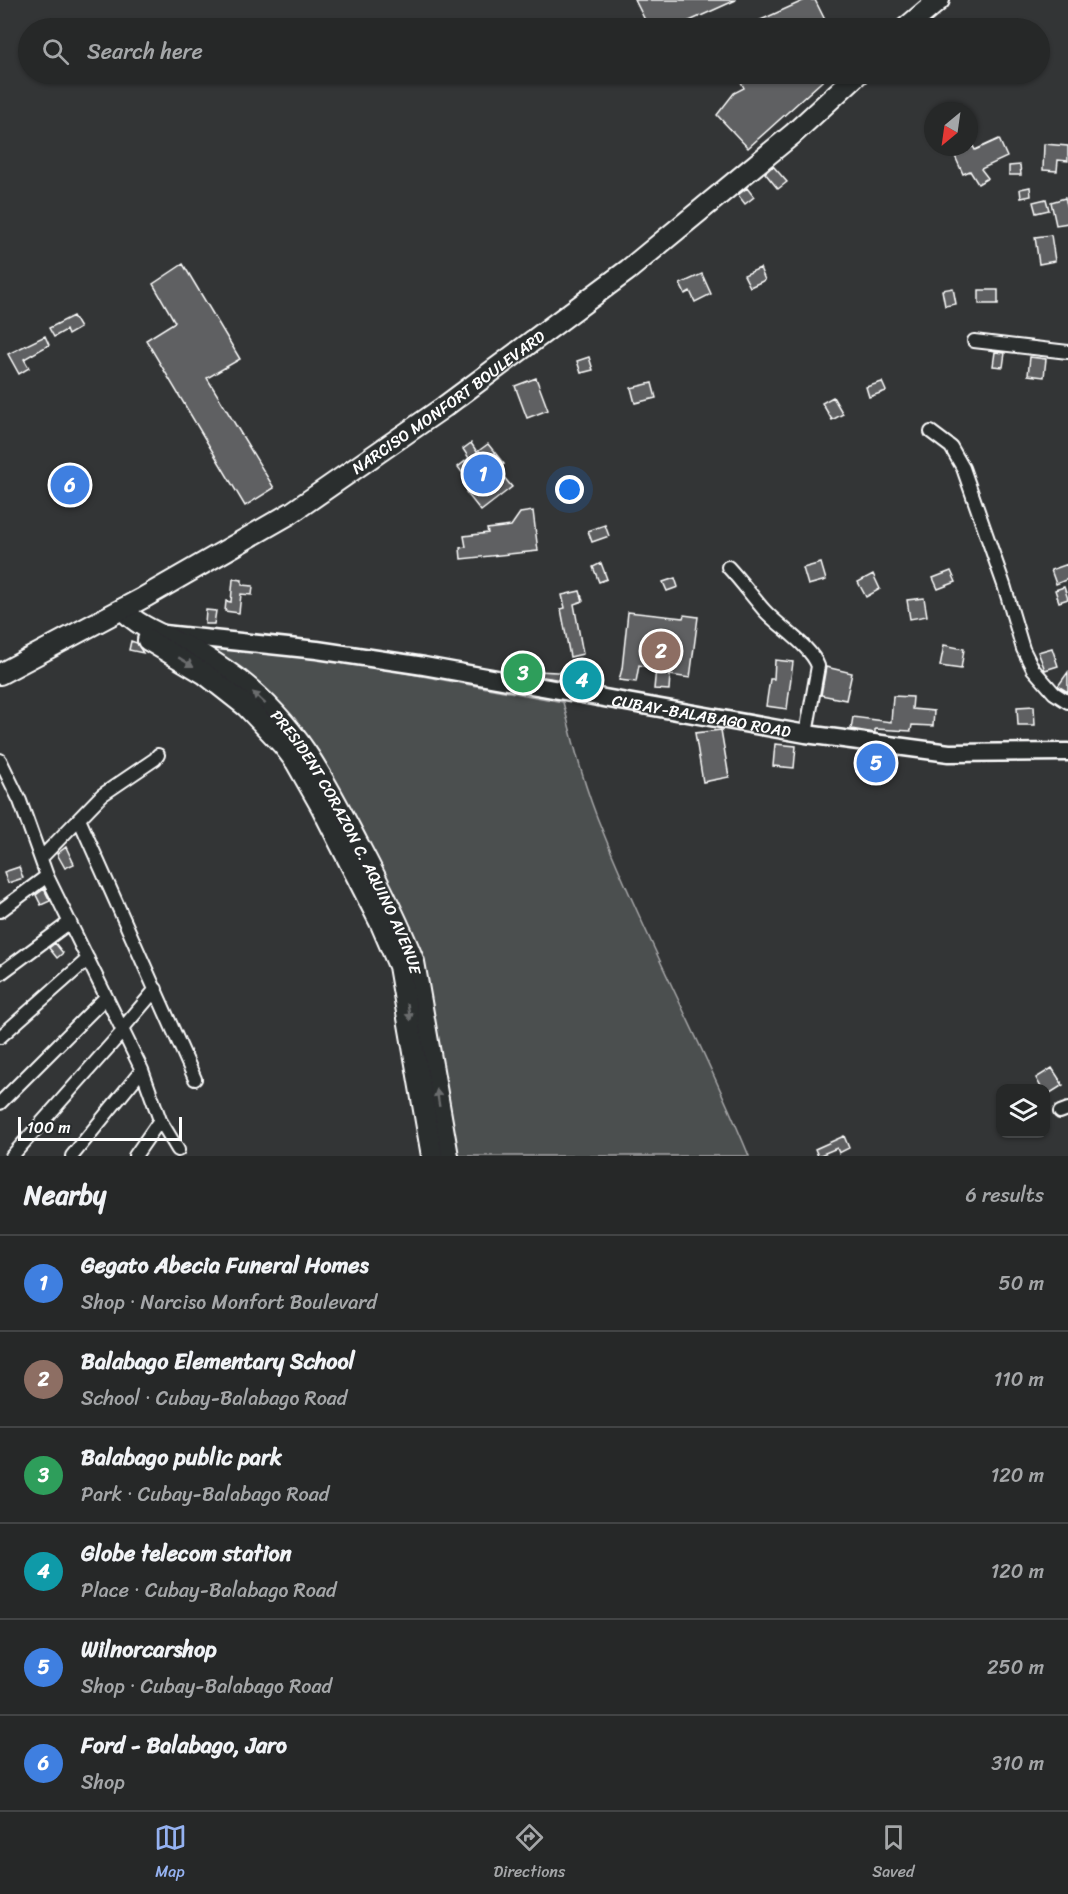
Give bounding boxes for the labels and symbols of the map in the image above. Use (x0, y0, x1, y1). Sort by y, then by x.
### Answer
north arrow (924, 102, 978, 156)
street label: NARCISO MONFORT BOULEVARD (345, 322, 552, 482)
pin: 1 (464, 452, 502, 496)
pin: 6 (50, 462, 90, 508)
your location (555, 475, 584, 504)
pin: 2 (642, 628, 680, 674)
pin: 3 (504, 650, 542, 696)
one-way arrow (178, 657, 194, 668)
pin: 4 (562, 658, 602, 702)
street label: CUBAY-BALABAGO ROAD (610, 686, 794, 746)
one-way arrow (252, 691, 267, 705)
street label: PRESIDENT CORAZON C. AQUINO AVENUE (263, 703, 430, 977)
pin: 5 (856, 740, 896, 786)
one-way arrow (404, 1003, 413, 1022)
one-way arrow (434, 1089, 443, 1108)
scale bar (18, 1114, 182, 1142)

